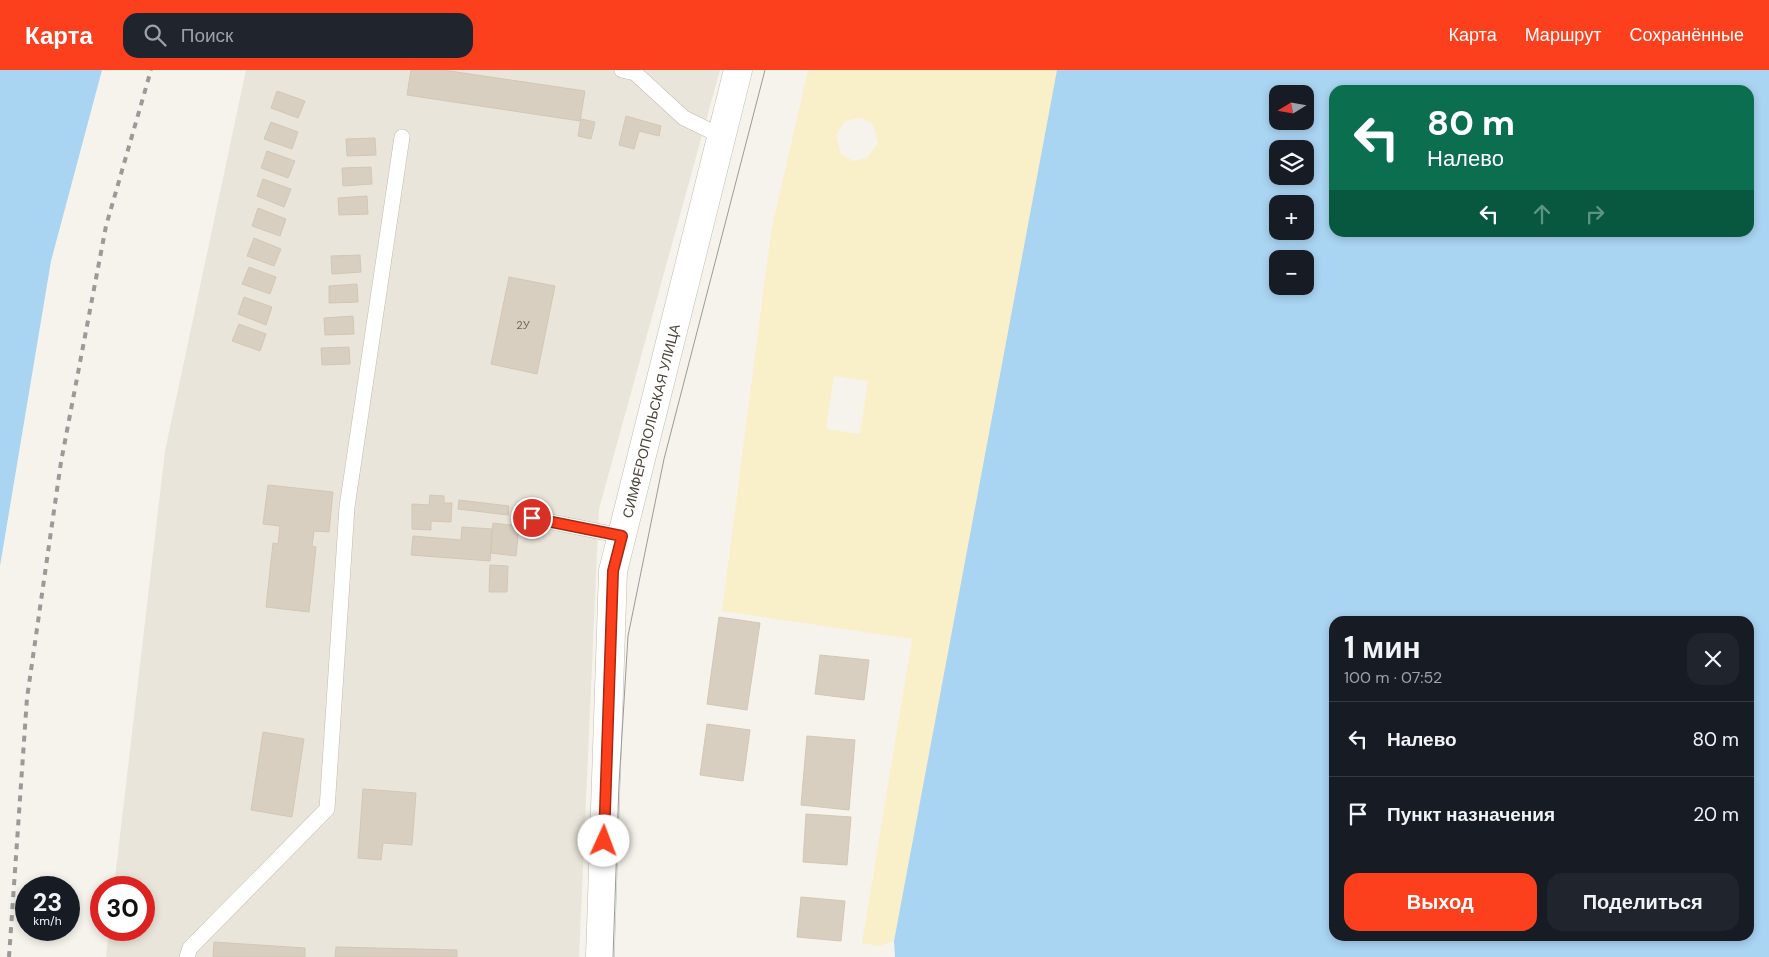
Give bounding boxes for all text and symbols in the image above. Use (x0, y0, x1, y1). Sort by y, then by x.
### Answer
search box (123, 13, 473, 58)
text: Карта (25, 20, 93, 51)
icon: search (141, 21, 169, 49)
text: Поиск (181, 23, 233, 48)
text: Карта (1449, 23, 1497, 47)
text: Маршрут (1525, 23, 1601, 47)
text: Сохранённые (1629, 23, 1744, 47)
north arrow (1269, 85, 1314, 130)
map controls (1269, 85, 1314, 295)
text: 80 m (1427, 100, 1515, 146)
icon: left (1344, 105, 1409, 170)
button: layers (1269, 140, 1314, 185)
text: Налево (1427, 144, 1504, 173)
button: + (1269, 195, 1314, 240)
icon: left (1475, 200, 1503, 228)
icon: ahead (1528, 200, 1556, 228)
icon: right (1581, 200, 1609, 228)
button: − (1269, 250, 1314, 295)
house number: 2У (516, 318, 531, 332)
street label: СИМФЕРОПОЛЬСКАЯ УЛИЦА (618, 322, 684, 520)
pin (511, 497, 553, 539)
icon: arrive (518, 504, 546, 532)
text: 1 мин (1344, 628, 1421, 667)
button: close (1687, 633, 1739, 685)
text: 100 m · 07:52 (1344, 667, 1442, 688)
icon: left (1344, 725, 1372, 753)
text: Налево (1387, 727, 1457, 752)
text: 80 m (1692, 727, 1739, 752)
icon: arrive (1344, 800, 1372, 828)
text: Пункт назначения (1387, 802, 1555, 827)
text: 20 m (1693, 802, 1739, 827)
position arrow (577, 814, 629, 866)
button: Выход (1344, 873, 1537, 931)
button: Поделиться (1547, 873, 1739, 931)
speed limit sign: 30 (90, 876, 155, 941)
text: 23 (33, 886, 62, 919)
text: km/h (33, 913, 62, 929)

